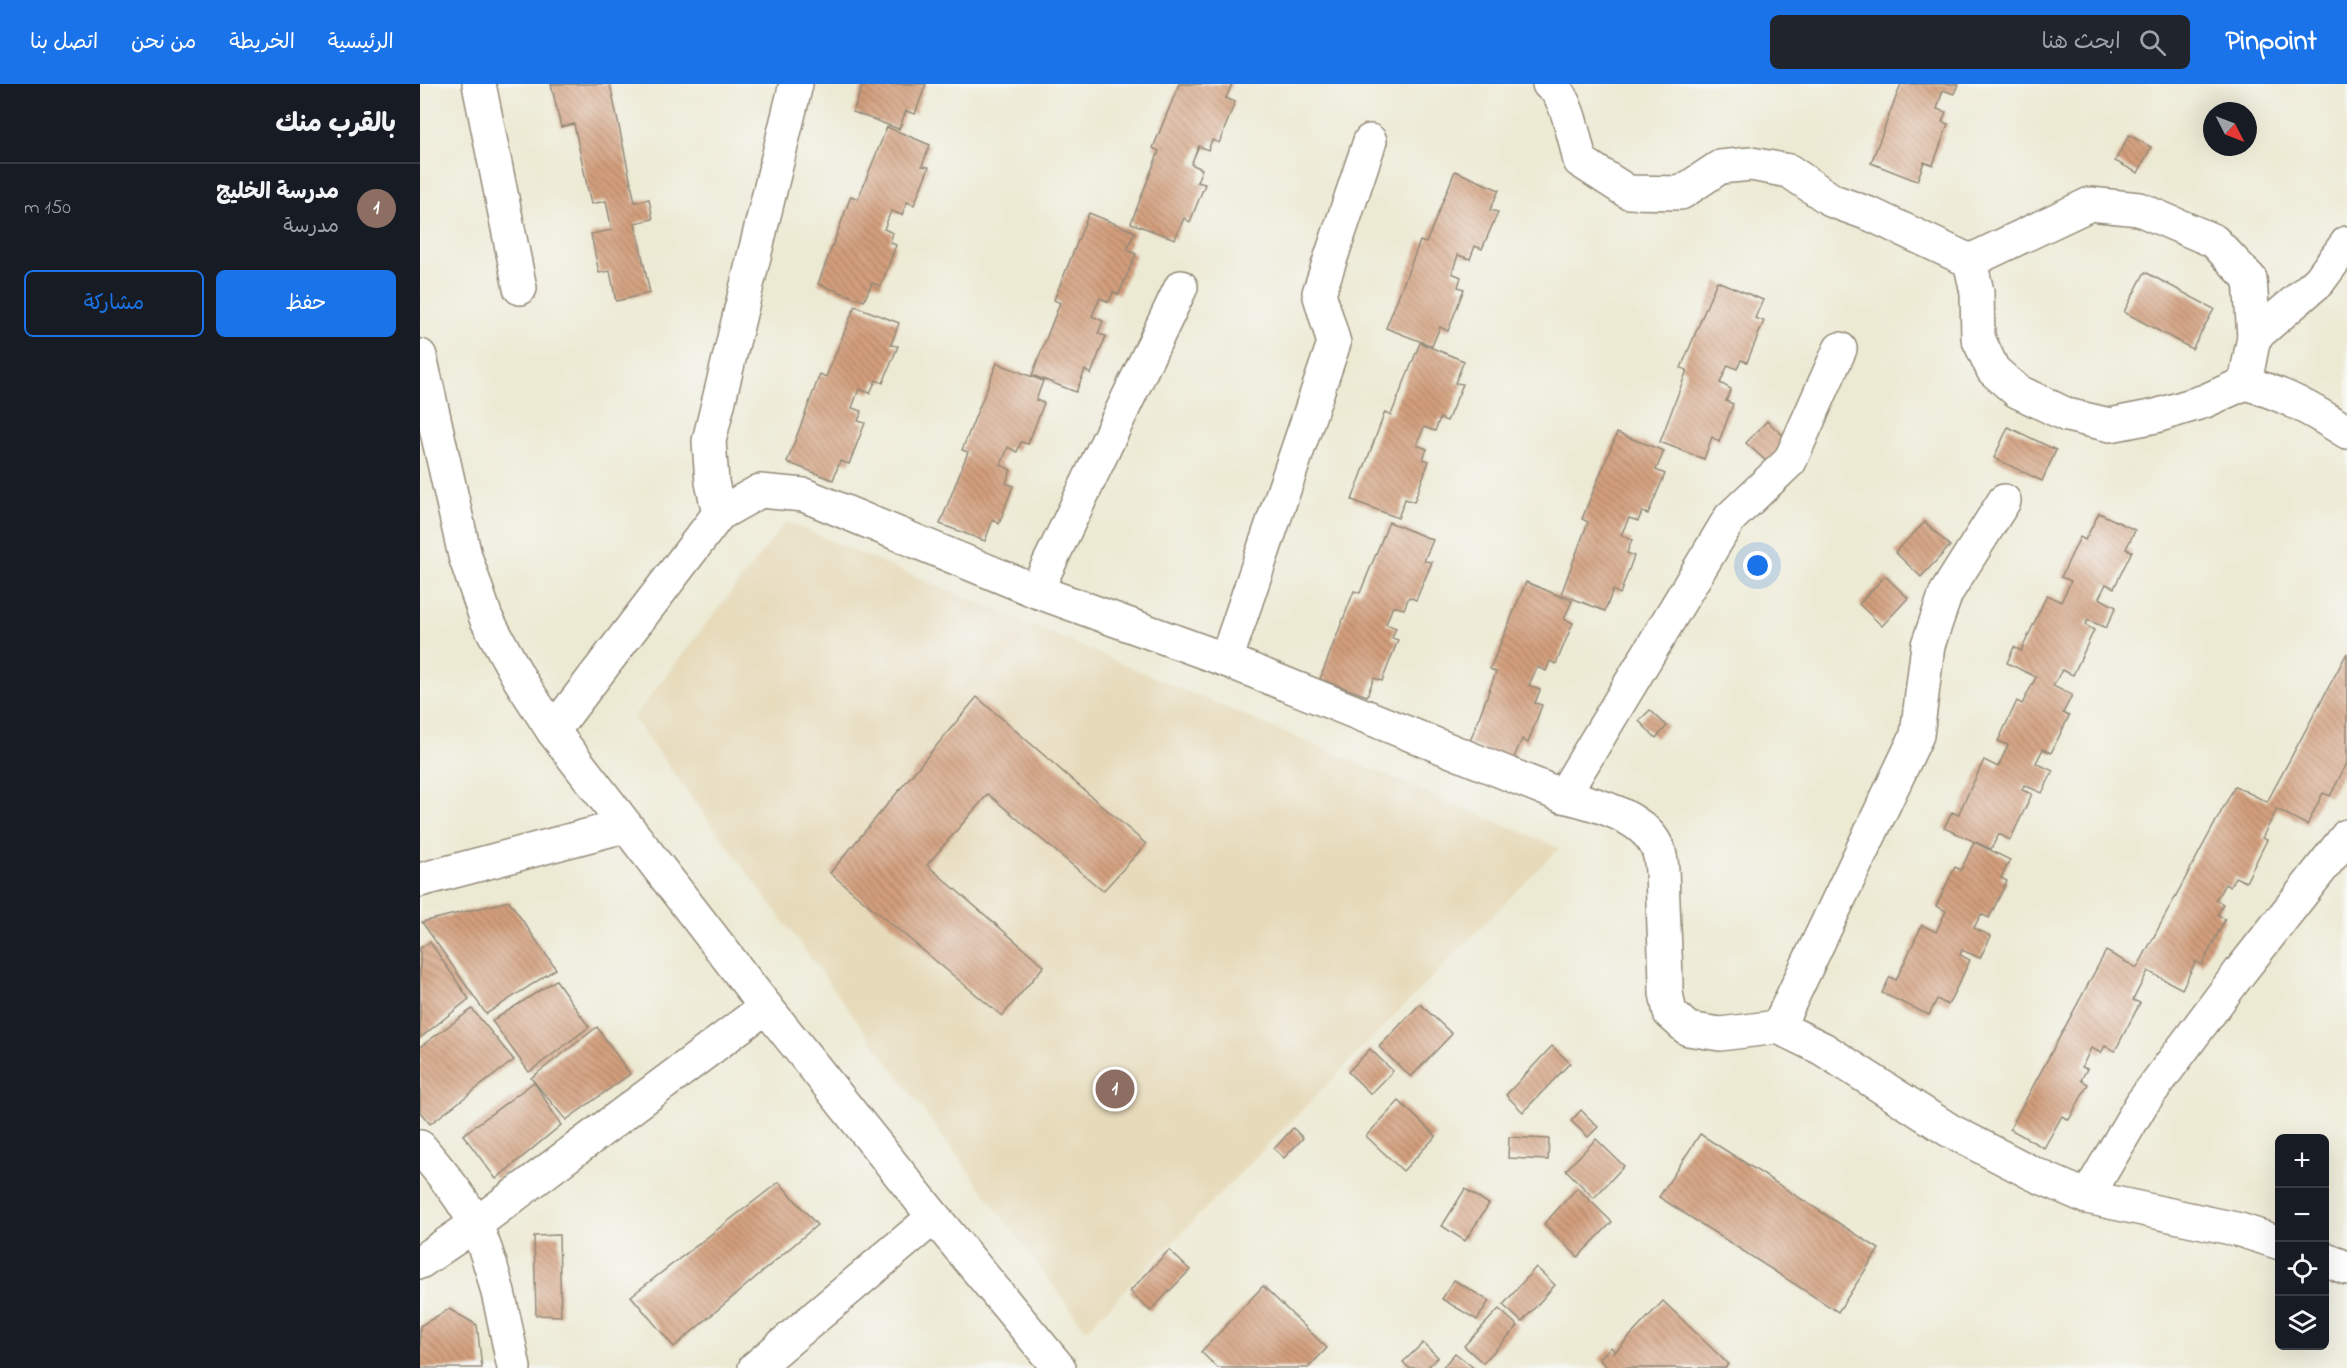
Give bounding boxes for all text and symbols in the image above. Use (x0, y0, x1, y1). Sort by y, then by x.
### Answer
search box (1770, 15, 2190, 69)
text: Pinpoint (2226, 22, 2317, 63)
icon: search (2136, 26, 2169, 59)
text: ابحث هنا (2042, 27, 2121, 59)
text: اتصل بنا (30, 28, 98, 58)
text: من نحن (131, 28, 196, 58)
text: الخريطة (229, 28, 295, 58)
text: الرئيسية (328, 28, 394, 58)
north arrow (2203, 102, 2257, 156)
text: بالقرب منك (275, 106, 396, 144)
text: مدرسة الخليج (216, 177, 339, 209)
text: 150 m (24, 194, 71, 223)
text: 1 (373, 194, 380, 223)
text: مدرسة (283, 213, 339, 242)
button: مشاركة (24, 270, 204, 337)
button: حفظ (216, 270, 396, 337)
your location (1743, 551, 1772, 580)
pin: 1 (1096, 1066, 1134, 1112)
map controls (2275, 1134, 2329, 1350)
button: + (2275, 1134, 2329, 1188)
button: − (2275, 1188, 2329, 1242)
button: locate (2275, 1242, 2329, 1296)
button: layers (2275, 1296, 2329, 1350)

